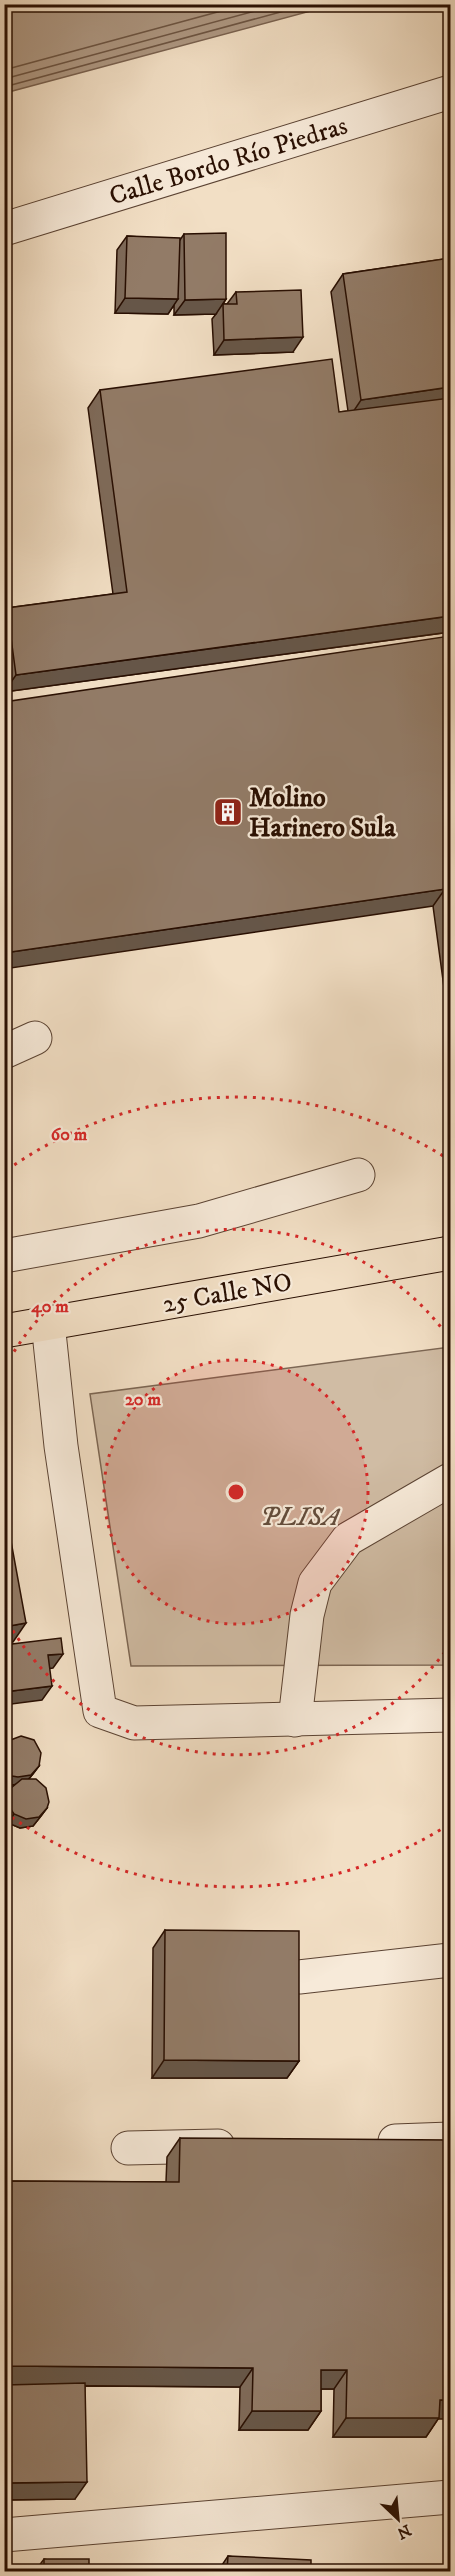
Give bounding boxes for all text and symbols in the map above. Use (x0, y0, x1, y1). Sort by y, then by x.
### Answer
street label: Calle Bordo Río Piedras (105, 110, 351, 213)
place label: Molino Harinero Sula (249, 782, 396, 845)
building icon: Molino Harinero Sula (212, 796, 244, 828)
text: 60 m (51, 1124, 88, 1146)
street label: 25 Calle NO (160, 1266, 295, 1321)
text: 40 m (30, 1296, 69, 1318)
text: 20 m (125, 1389, 161, 1411)
centre of rings (226, 1482, 246, 1502)
park label: PLISA (260, 1501, 341, 1534)
north arrow (368, 2489, 428, 2549)
text: N (394, 2520, 414, 2543)

